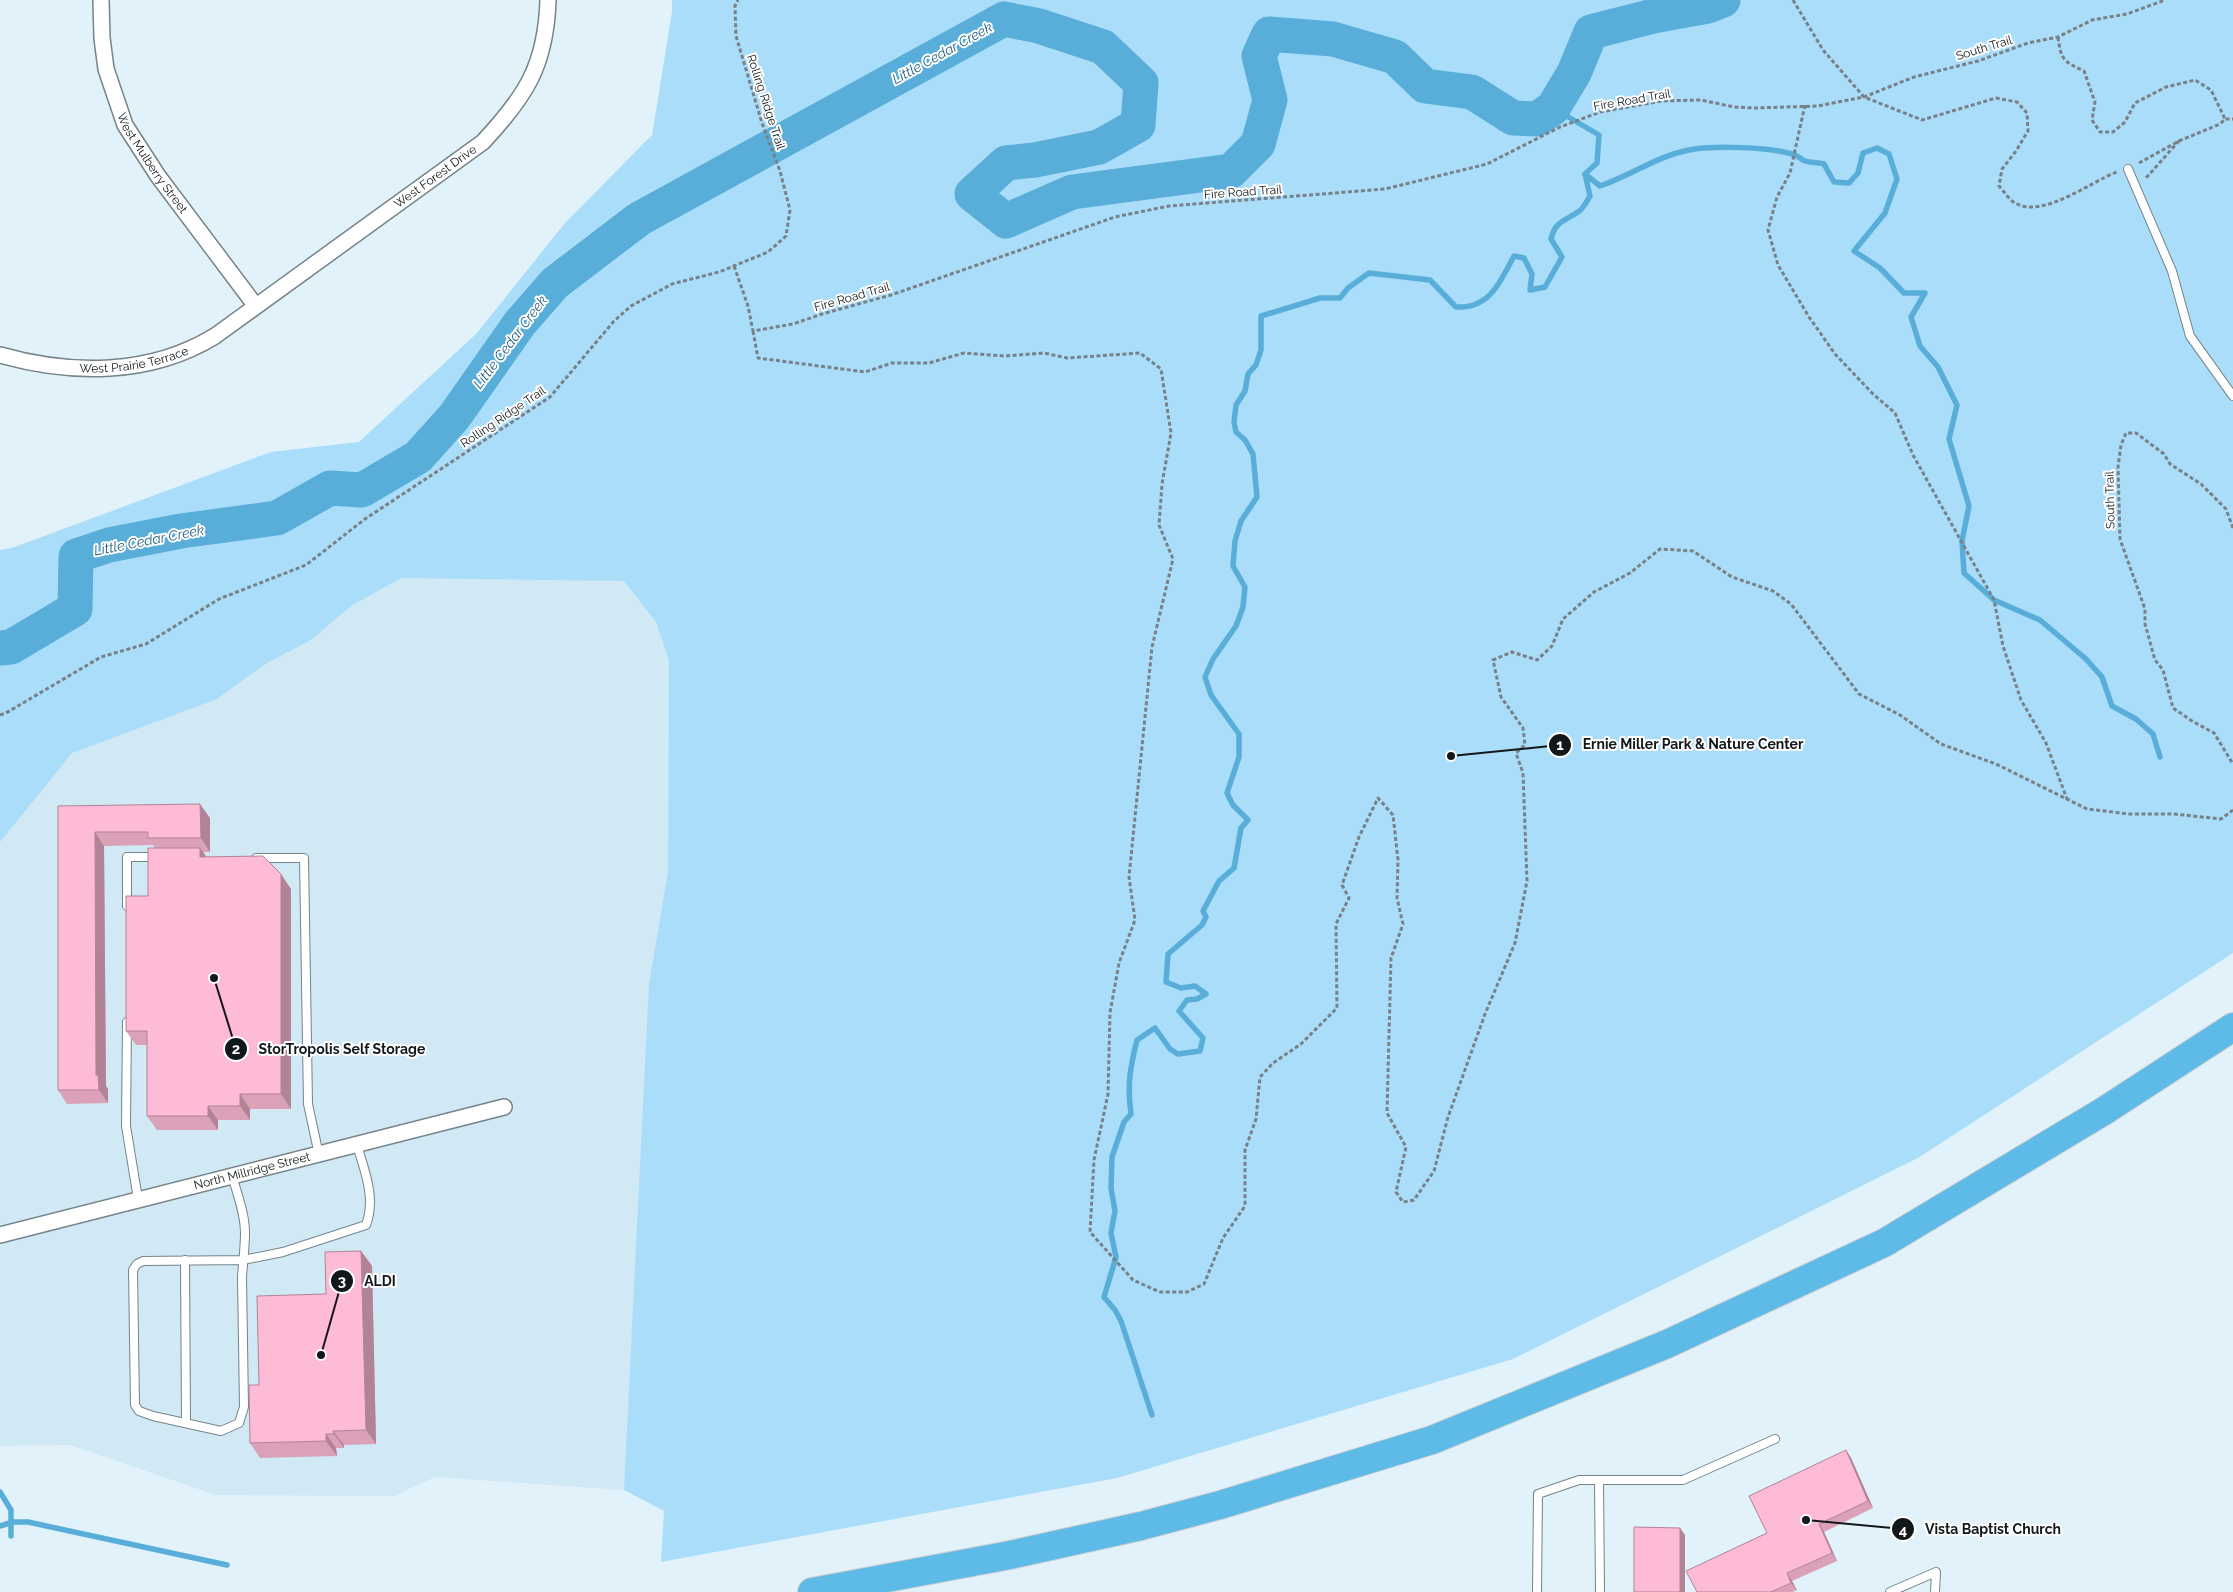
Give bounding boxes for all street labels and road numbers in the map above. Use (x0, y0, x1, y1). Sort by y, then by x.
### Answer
street label: South Trail (1954, 33, 2015, 63)
street label: Rolling Ridge Trail (744, 53, 788, 152)
street label: Fire Road Trail (1592, 86, 1672, 114)
street label: West Mulberry Street (114, 111, 191, 216)
street label: West Forest Drive (391, 142, 479, 211)
street label: Fire Road Trail (1204, 182, 1283, 202)
street label: Fire Road Trail (813, 279, 892, 315)
street label: West Prairie Terrace (79, 344, 190, 376)
street label: Rolling Ridge Trail (458, 383, 549, 451)
street label: South Trail (2102, 470, 2118, 529)
street label: North Millridge Street (192, 1150, 312, 1192)

